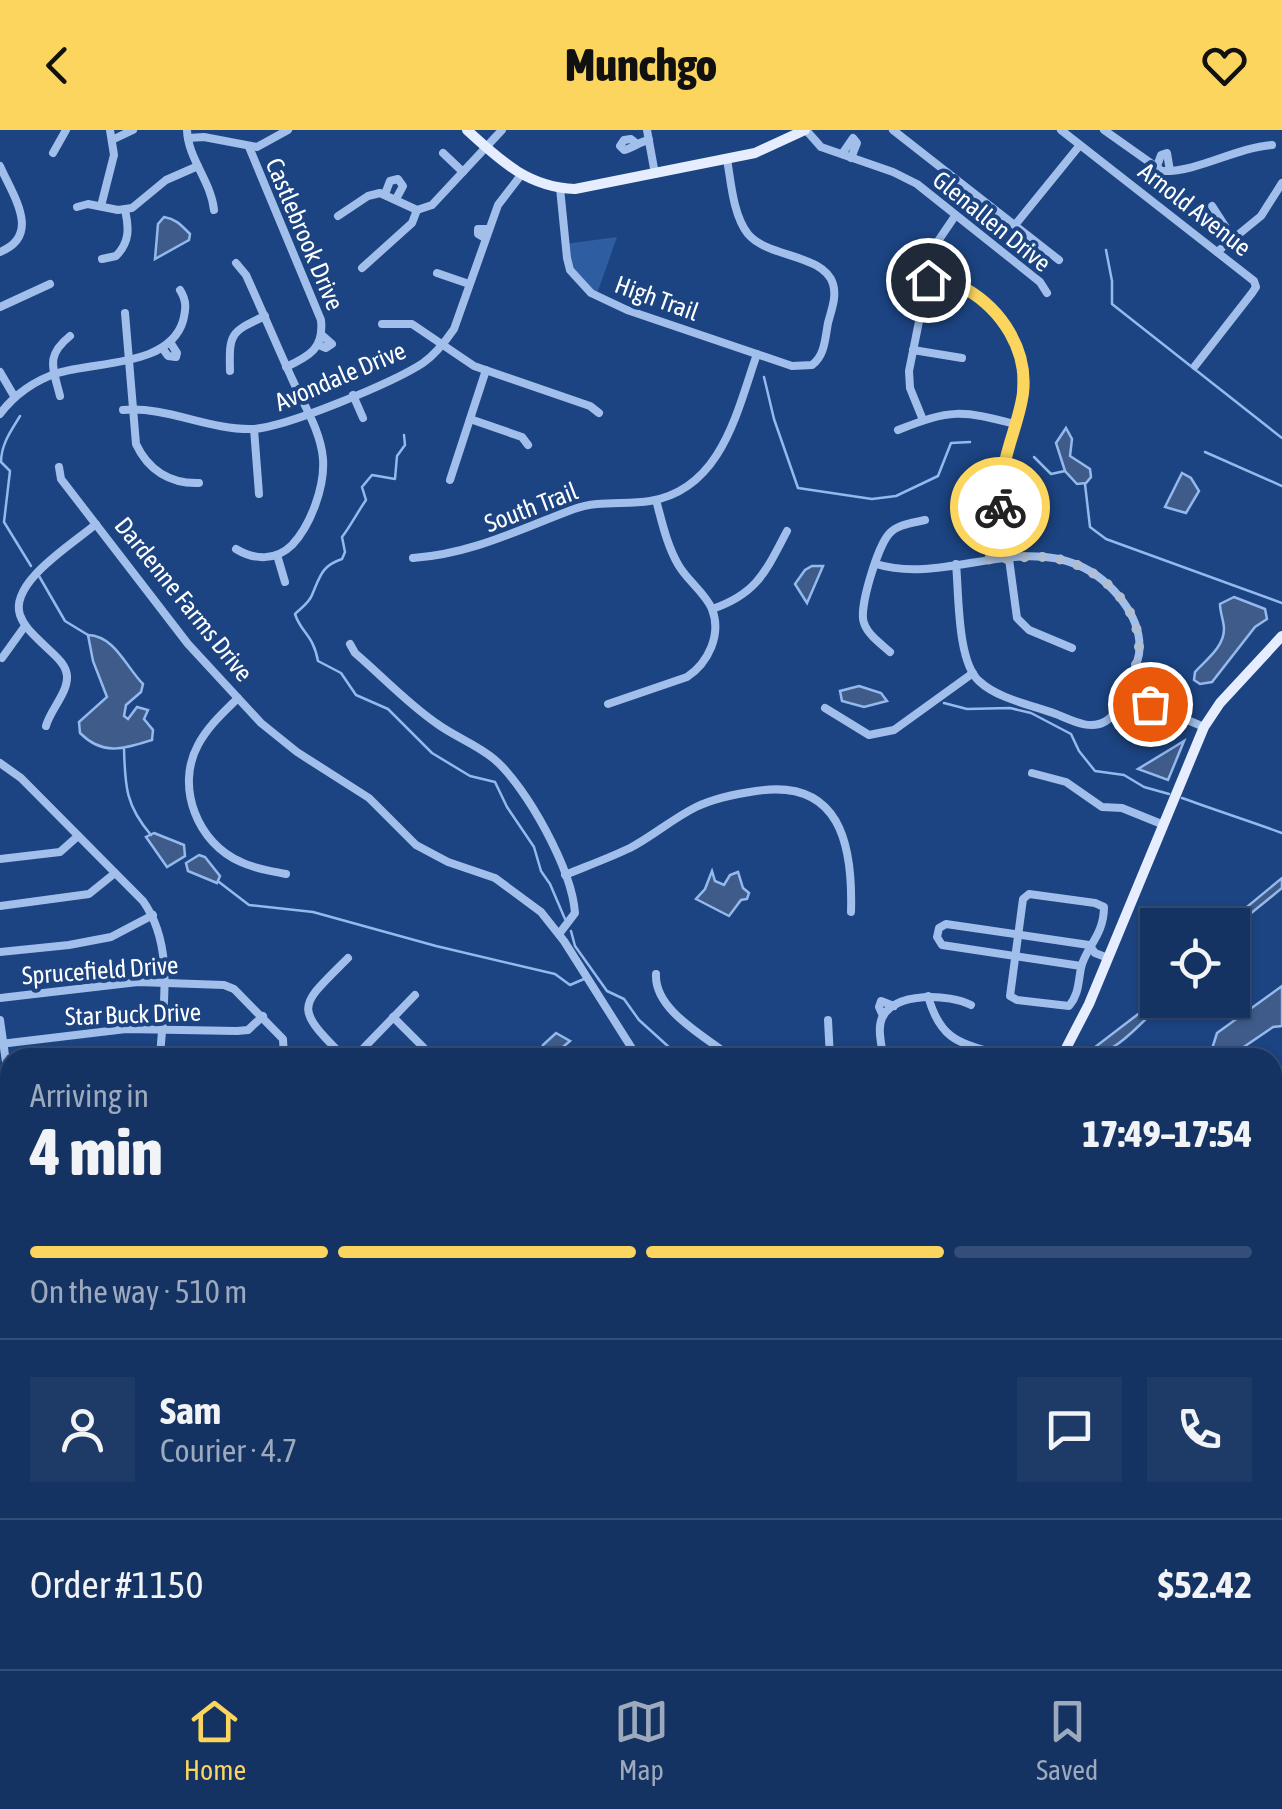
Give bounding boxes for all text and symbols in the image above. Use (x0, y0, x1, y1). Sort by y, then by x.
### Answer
icon: back (30, 38, 85, 93)
icon: heart (1197, 38, 1252, 93)
text: Munchgo (565, 39, 717, 91)
street label: Castlebrook Drive (260, 154, 350, 314)
street label: Arnold Avenue (1133, 157, 1257, 261)
street label: Glenallen Drive (928, 165, 1056, 277)
pin (886, 238, 971, 323)
icon: home (901, 253, 956, 308)
street label: High Trail (611, 270, 703, 326)
street label: Avondale Drive (270, 336, 410, 416)
courier (950, 457, 1050, 557)
street label: South Trail (480, 476, 582, 538)
icon: bike (973, 480, 1028, 535)
street label: Dardenne Farms Drive (109, 511, 259, 687)
pin (1108, 662, 1193, 747)
icon: bag (1123, 677, 1178, 732)
map controls (1140, 908, 1250, 1018)
button: locate (1140, 908, 1250, 1018)
street label: Sprucefield Drive (21, 951, 179, 989)
street label: Star Buck Drive (64, 998, 202, 1030)
text: Arriving in (30, 1077, 149, 1114)
text: 17:49–17:54 (1082, 1112, 1252, 1155)
text: 4 min (30, 1114, 163, 1189)
text: On the way · 510 m (30, 1273, 247, 1310)
button: person (30, 1377, 135, 1482)
button: chat (1017, 1377, 1122, 1482)
button: phone (1147, 1377, 1252, 1482)
text: Sam (160, 1389, 221, 1432)
text: Courier · 4.7 (160, 1432, 297, 1469)
text: Order #1150 (30, 1563, 203, 1606)
text: $52.42 (1158, 1563, 1252, 1606)
tab: Home (184, 1694, 246, 1786)
tab: Map (614, 1694, 669, 1786)
tab: Saved (1036, 1694, 1098, 1786)

